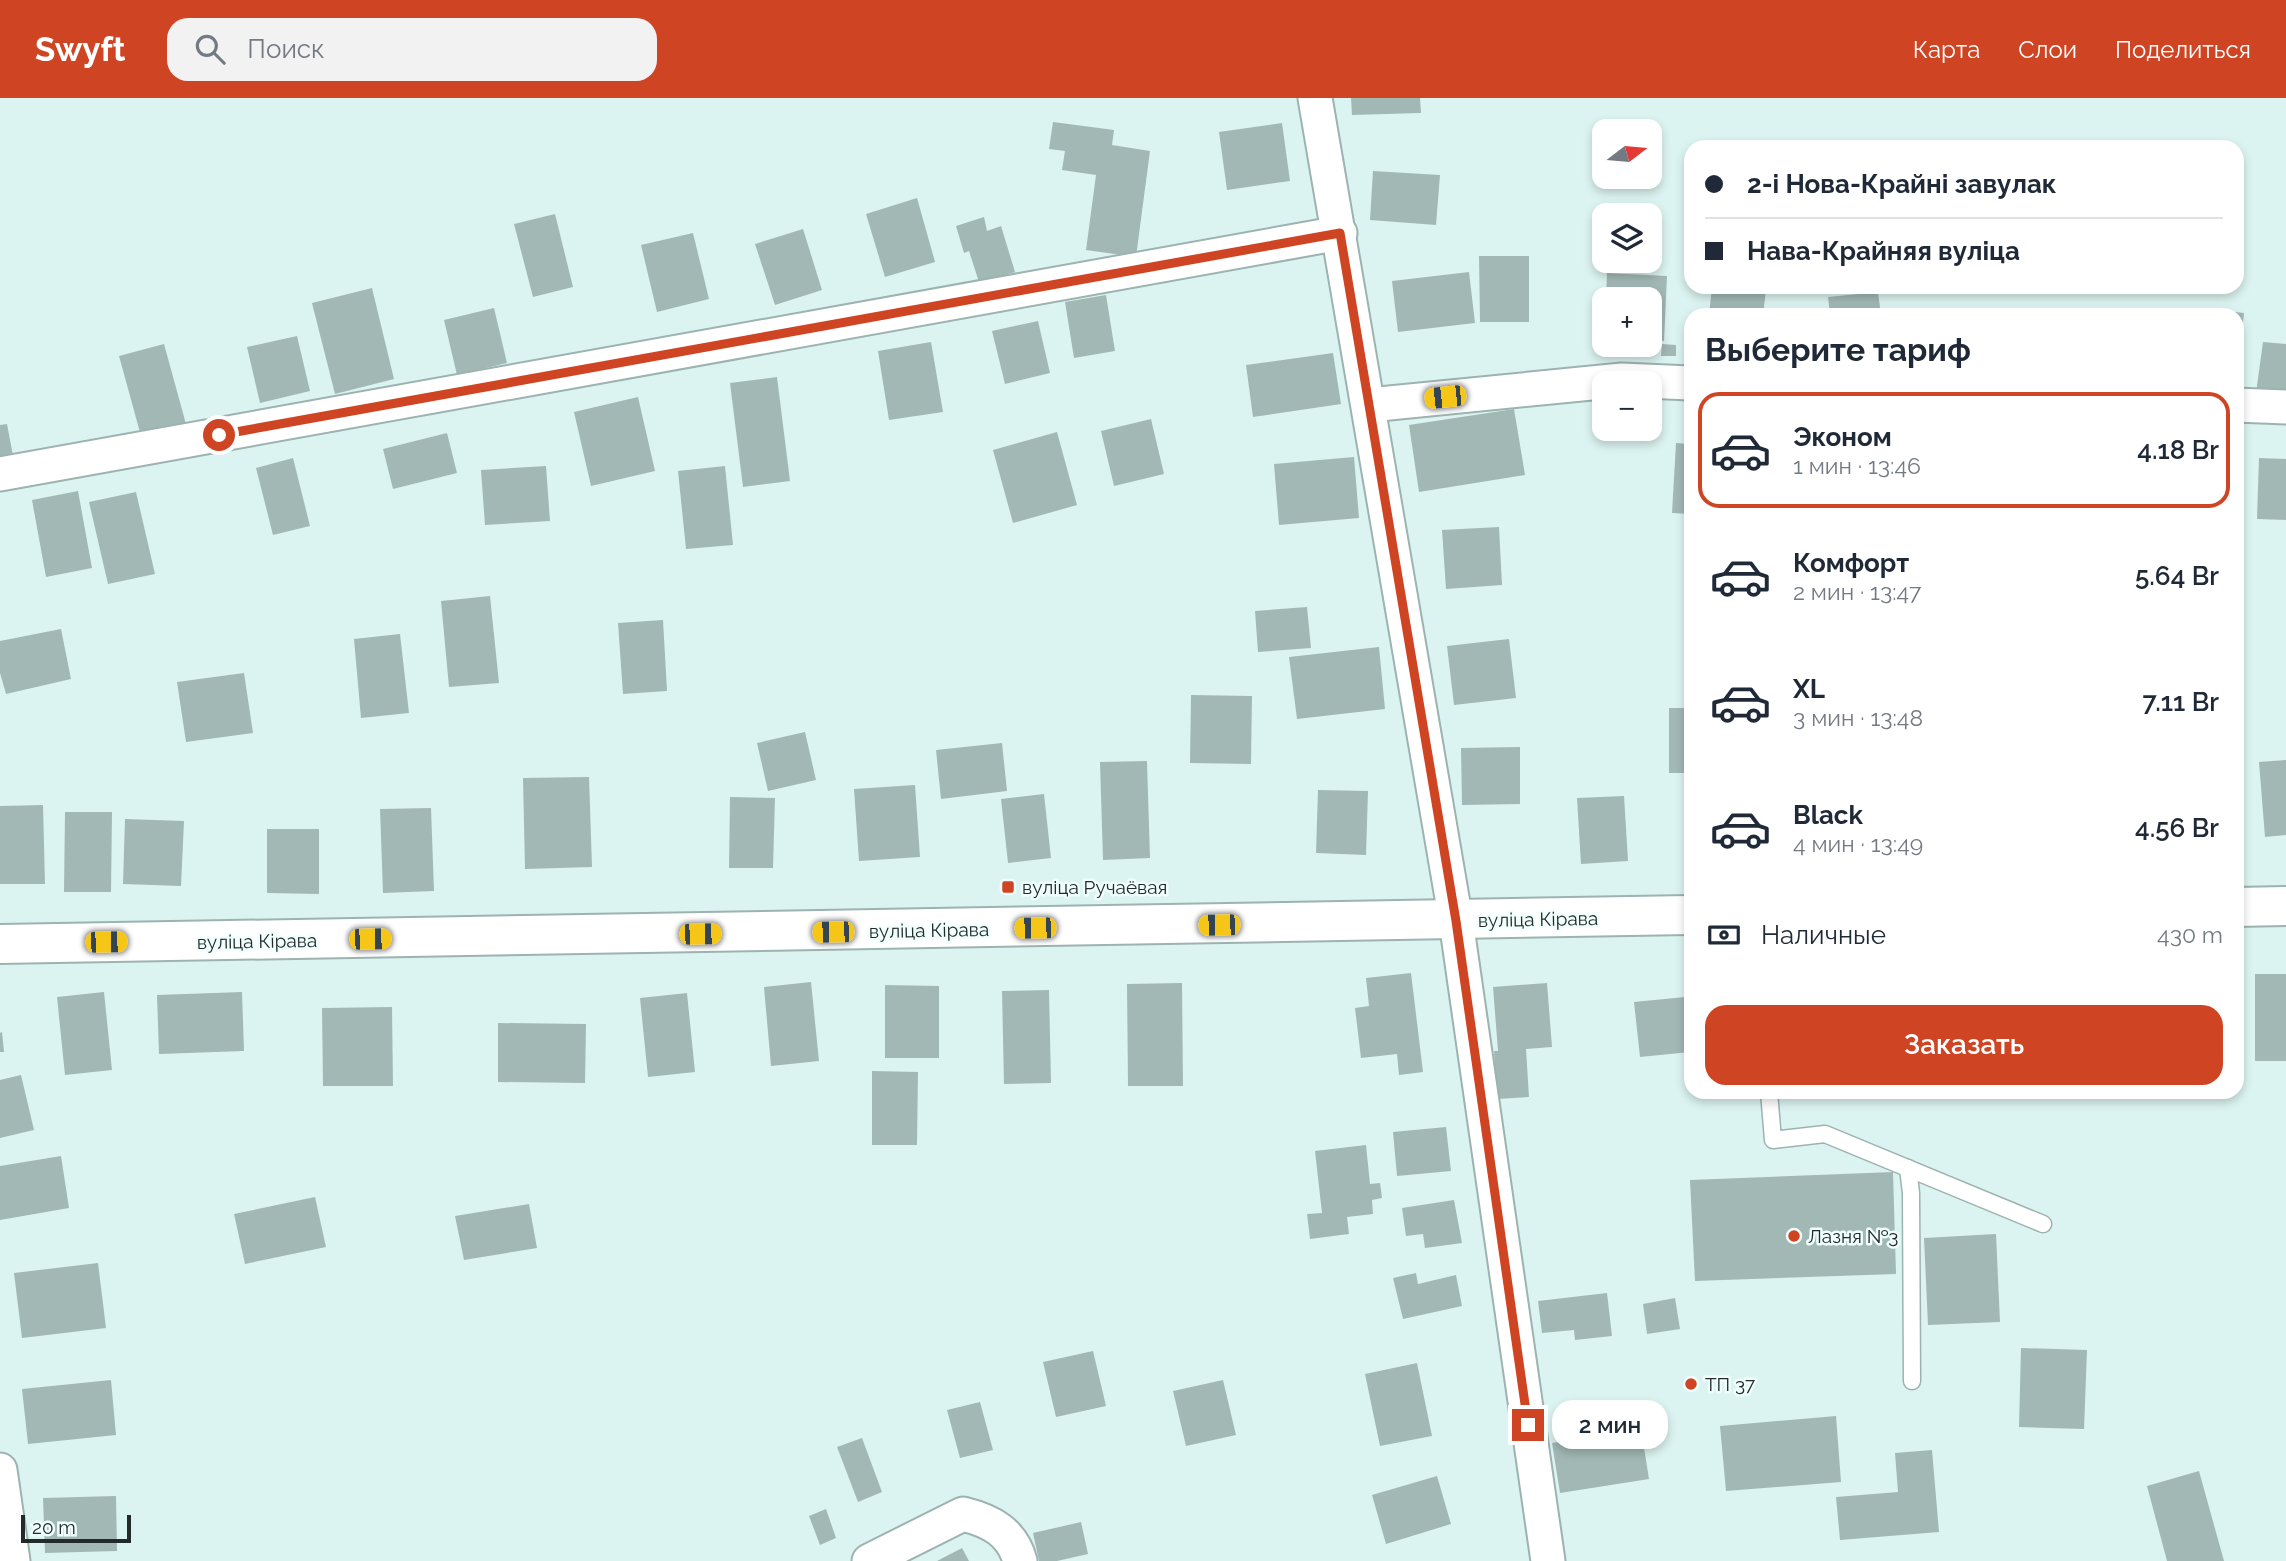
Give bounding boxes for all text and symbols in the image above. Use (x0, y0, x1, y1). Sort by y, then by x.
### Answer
search box (167, 18, 657, 81)
text: Swyft (35, 30, 125, 69)
icon: search (191, 30, 229, 68)
text: Поиск (247, 34, 325, 64)
text: Карта (1913, 35, 1980, 64)
text: Слои (2018, 35, 2077, 64)
text: Поделиться (2115, 35, 2251, 64)
north arrow (1592, 119, 1662, 189)
map controls (1592, 119, 1662, 441)
text: 2-і Нова-Крайні завулак (1747, 169, 2057, 199)
button: layers (1592, 203, 1662, 273)
text: Нава-Крайняя вуліца (1747, 236, 2020, 266)
button: + (1592, 287, 1662, 357)
text: Выберите тариф (1705, 331, 1971, 368)
button: − (1592, 371, 1662, 441)
car (1424, 384, 1467, 410)
route start (203, 419, 235, 451)
icon: car (1709, 419, 1772, 482)
text: Эконом (1793, 422, 1892, 452)
text: 4.18 Br (2137, 435, 2219, 465)
text: 1 мин · 13:46 (1793, 452, 1921, 479)
icon: car (1709, 545, 1772, 608)
text: Комфорт (1793, 548, 1909, 578)
text: 5.64 Br (2135, 561, 2219, 591)
text: 2 мин · 13:47 (1793, 578, 1921, 605)
icon: car (1709, 671, 1772, 734)
text: XL (1793, 674, 1825, 704)
text: 7.11 Br (2143, 687, 2219, 717)
text: 3 мин · 13:48 (1793, 704, 1923, 731)
icon: car (1709, 797, 1772, 860)
text: Black (1793, 800, 1863, 830)
text: 4.56 Br (2135, 813, 2219, 843)
text: 4 мин · 13:49 (1793, 830, 1923, 857)
place label: вуліца Ручаёвая (1022, 876, 1167, 898)
marker: вуліца Ручаёвая (1000, 879, 1016, 895)
street label: вуліца Кірава (1478, 907, 1598, 931)
car (1198, 914, 1241, 936)
icon: cash (1705, 916, 1743, 954)
car (1014, 917, 1057, 939)
street label: вуліца Кірава (869, 918, 989, 942)
text: Наличные (1761, 920, 1886, 950)
car (812, 921, 855, 943)
text: 430 m (2157, 921, 2223, 948)
car (679, 923, 722, 945)
car (349, 928, 392, 950)
street label: вуліца Кірава (197, 929, 317, 953)
car (85, 931, 128, 953)
button: Заказать (1705, 1005, 2223, 1085)
place label: Лазня №3 (1808, 1225, 1898, 1247)
marker: Лазня №3 (1786, 1228, 1802, 1244)
place label: ТП 37 (1705, 1373, 1755, 1395)
marker: ТП 37 (1683, 1376, 1699, 1392)
callout: 2 мин (1552, 1400, 1668, 1450)
route end (1512, 1409, 1544, 1441)
text: 2 мин (1579, 1411, 1641, 1438)
scale bar (21, 1512, 131, 1544)
text: 20 m (32, 1516, 76, 1538)

